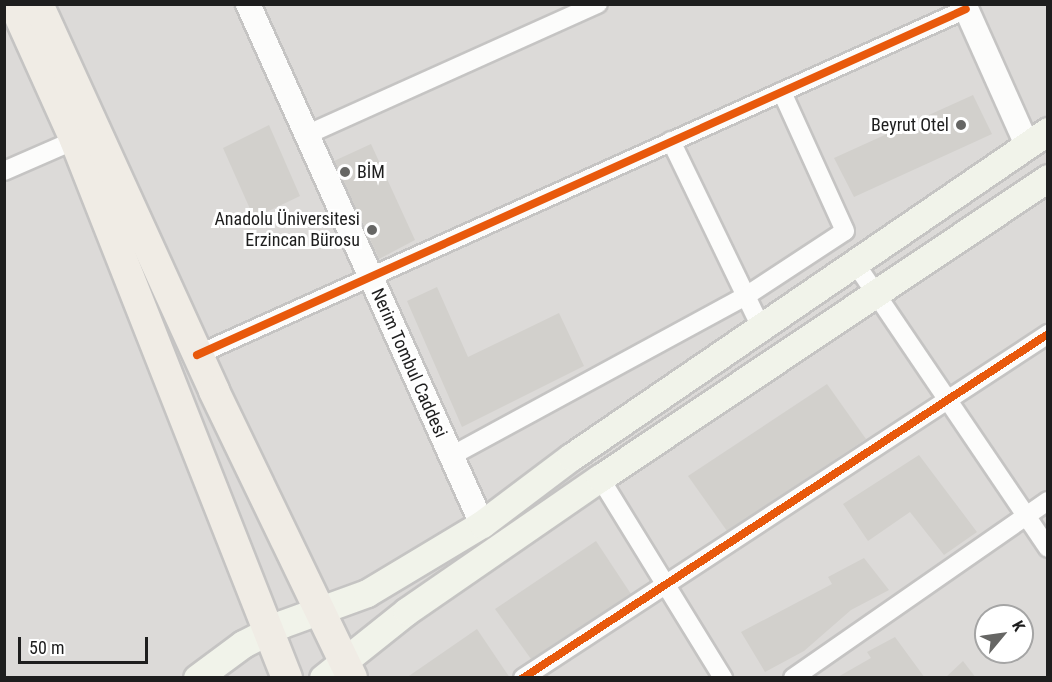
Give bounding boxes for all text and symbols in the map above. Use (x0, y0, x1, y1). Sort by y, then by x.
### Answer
place label: Beyrut Otel (871, 114, 949, 136)
marker: Beyrut Otel (954, 118, 968, 132)
place label: BİM (357, 161, 385, 183)
marker: BİM (338, 165, 352, 179)
place label: Anadolu Üniversitesi Erzincan Bürosu (214, 209, 360, 252)
marker: Anadolu Üniversitesi Erzincan Bürosu (365, 223, 379, 237)
street label: Nerim Tombul Caddesi (366, 285, 452, 441)
north arrow (974, 604, 1034, 664)
text: K (1008, 618, 1029, 634)
scale bar (21, 625, 152, 663)
text: 50 m (29, 637, 64, 658)

